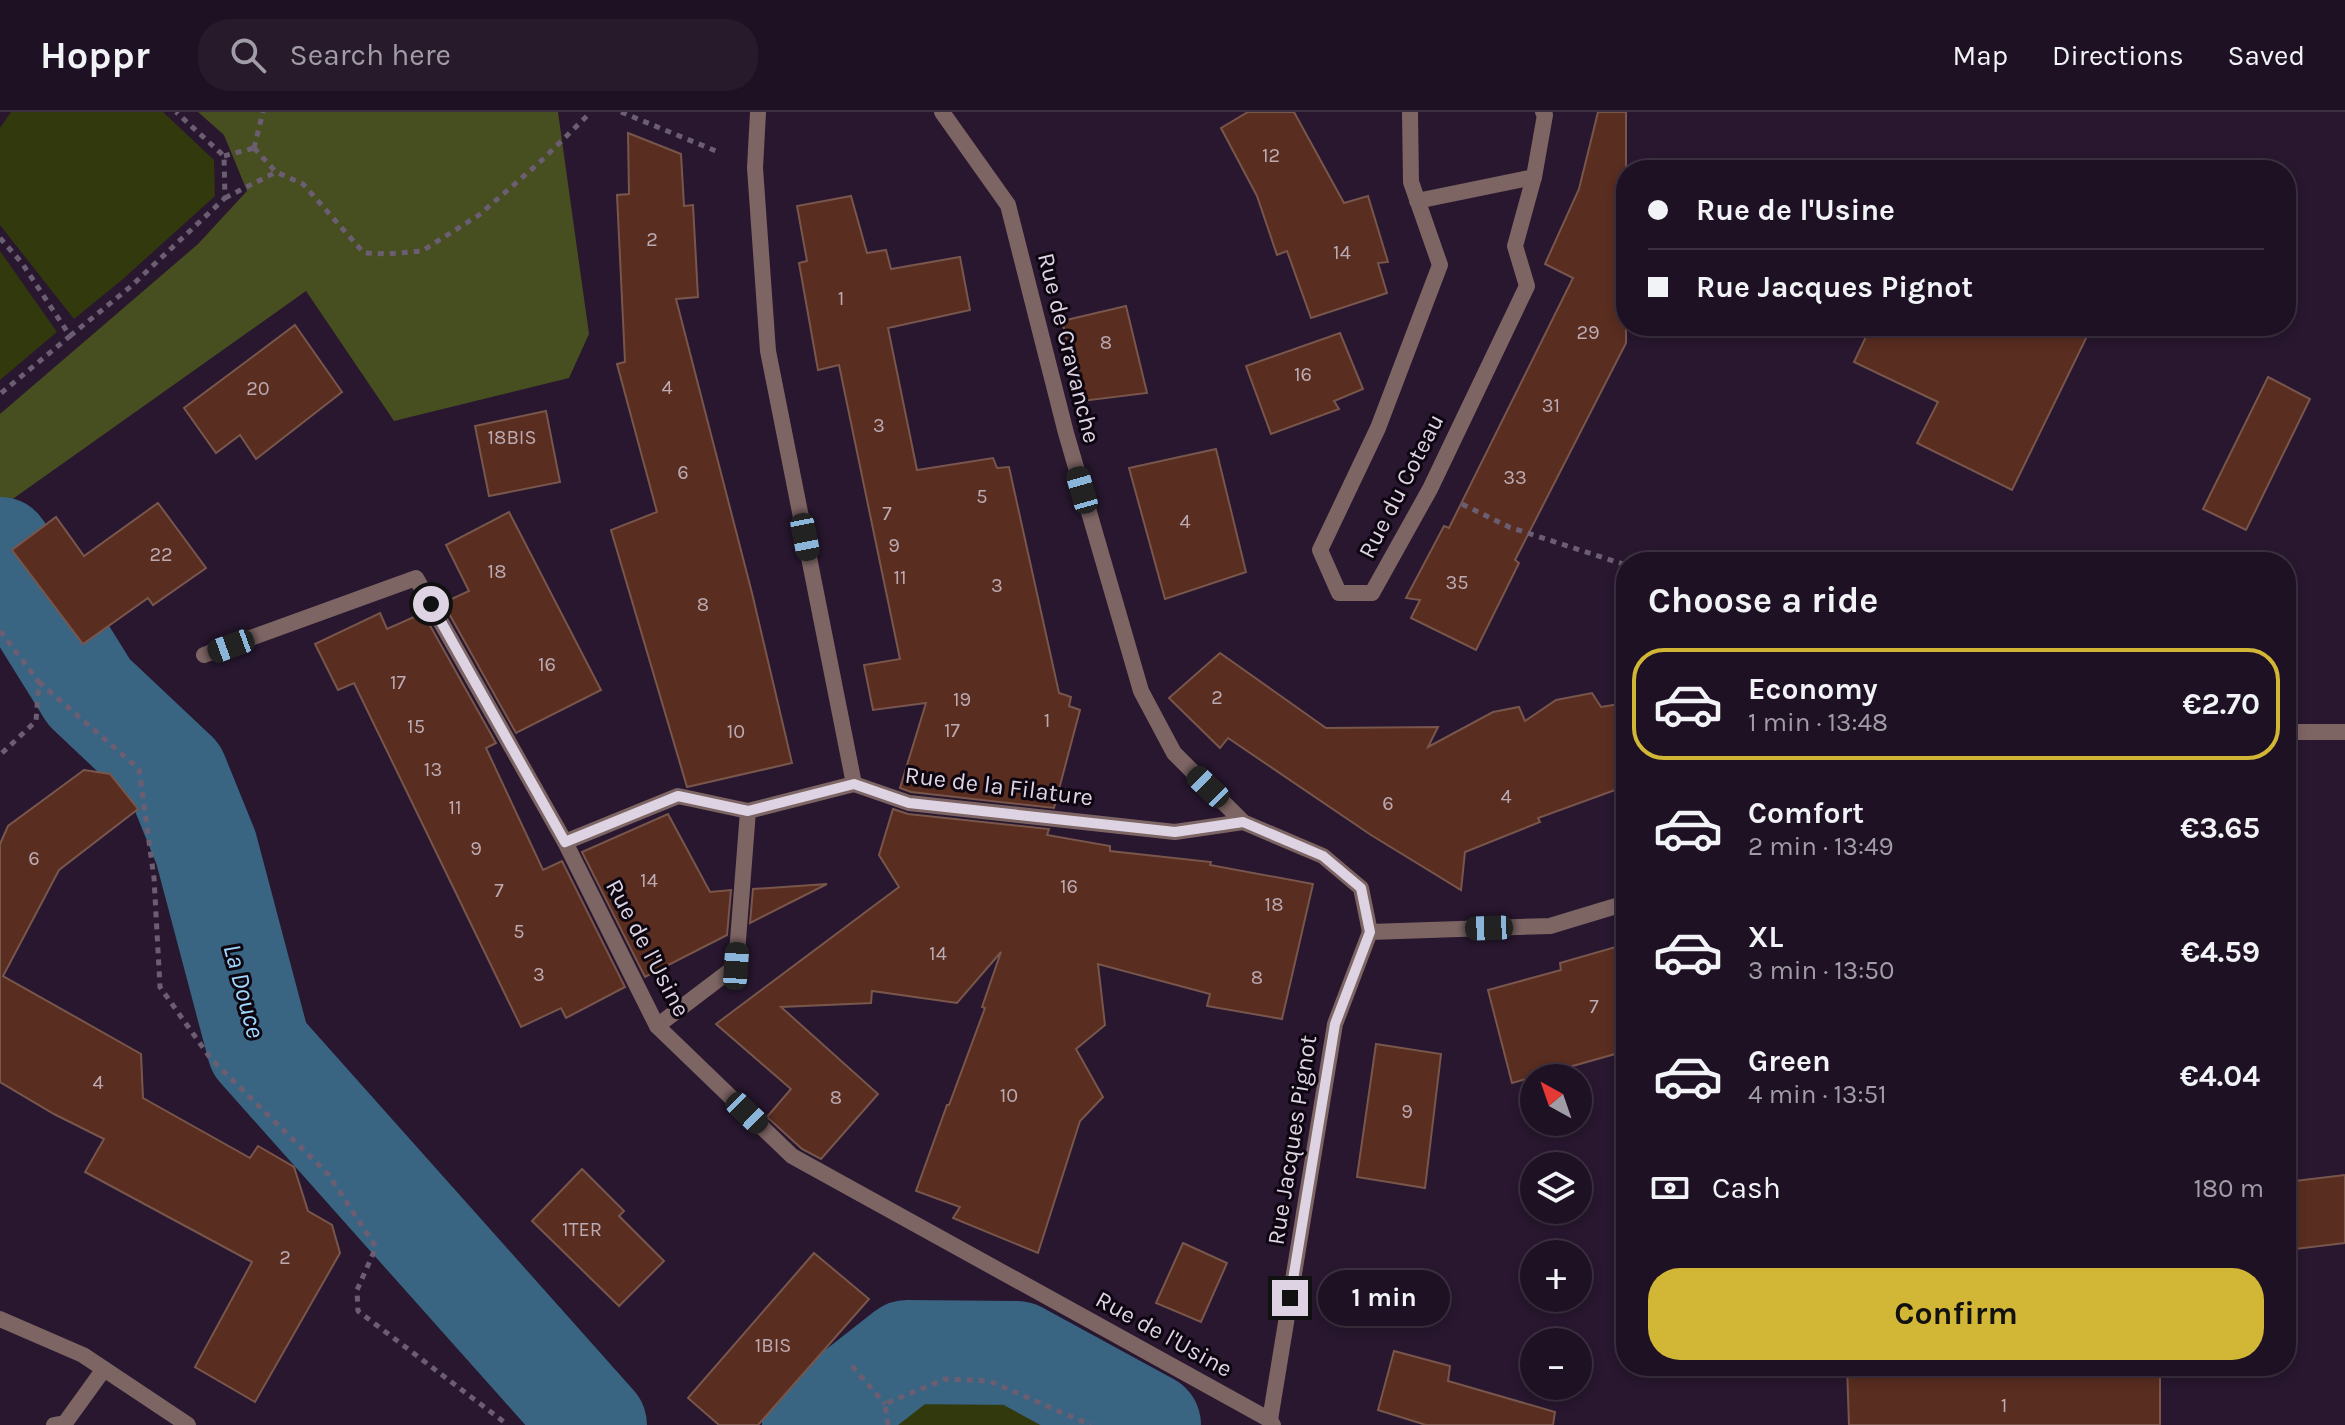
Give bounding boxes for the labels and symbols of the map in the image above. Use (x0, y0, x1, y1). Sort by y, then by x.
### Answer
house number: 12 (1262, 144, 1280, 167)
house number: 2 (646, 228, 658, 251)
house number: 14 (1333, 241, 1351, 264)
street label: Rue de Cravanche (1032, 250, 1106, 446)
house number: 1 (838, 287, 844, 310)
house number: 29 (1576, 321, 1600, 344)
house number: 8 (1100, 331, 1112, 354)
house number: 16 (1294, 363, 1312, 386)
house number: 4 (661, 376, 673, 399)
house number: 20 (246, 377, 270, 400)
house number: 31 (1542, 394, 1560, 417)
street label: Rue du Coteau (1353, 409, 1449, 563)
house number: 3 (873, 414, 885, 437)
house number: 18BIS (487, 426, 537, 449)
house number: 6 (677, 461, 689, 484)
car (1064, 464, 1100, 516)
house number: 33 (1503, 466, 1527, 489)
house number: 5 (976, 485, 988, 508)
house number: 7 (882, 502, 892, 525)
house number: 4 (1179, 510, 1191, 533)
car (789, 511, 821, 563)
house number: 9 (888, 534, 900, 557)
house number: 22 (149, 543, 173, 566)
house number: 18 (488, 560, 506, 583)
house number: 11 (893, 566, 907, 589)
house number: 35 (1445, 571, 1469, 594)
house number: 3 (991, 574, 1003, 597)
route start (413, 586, 449, 622)
house number: 8 (697, 593, 709, 616)
car (204, 627, 258, 665)
house number: 16 (538, 653, 556, 676)
house number: 17 (390, 671, 407, 694)
house number: 2 (1211, 686, 1223, 709)
house number: 19 (953, 688, 971, 711)
house number: 1 (1044, 709, 1050, 732)
house number: 15 (407, 715, 425, 738)
house number: 17 (944, 719, 961, 742)
house number: 10 (727, 720, 745, 743)
house number: 13 (424, 758, 442, 781)
street label: Rue de la Filature (903, 761, 1095, 811)
car (1182, 762, 1234, 812)
house number: 4 (1500, 785, 1512, 808)
house number: 6 (1382, 792, 1394, 815)
house number: 11 (448, 796, 462, 819)
house number: 9 (470, 837, 482, 860)
house number: 6 (28, 847, 40, 870)
house number: 14 (640, 869, 658, 892)
street label: Rue de l'Usine (600, 874, 696, 1022)
house number: 16 (1060, 875, 1078, 898)
house number: 7 (494, 879, 504, 902)
house number: 18 (1265, 893, 1283, 916)
car (1465, 915, 1513, 941)
house number: 5 (513, 920, 525, 943)
water label: La Douce (217, 941, 271, 1041)
car (722, 941, 750, 991)
house number: 14 (929, 942, 947, 965)
house number: 3 (533, 963, 545, 986)
house number: 8 (1251, 966, 1263, 989)
house number: 7 (1589, 995, 1599, 1018)
street label: Rue Jacques Pignot (1262, 1033, 1322, 1247)
north arrow (1520, 1064, 1592, 1136)
house number: 4 (92, 1071, 104, 1094)
house number: 10 (1000, 1084, 1018, 1107)
house number: 8 (830, 1086, 842, 1109)
car (721, 1088, 773, 1138)
house number: 9 (1401, 1100, 1413, 1123)
house number: 1TER (562, 1218, 602, 1241)
house number: 2 (279, 1246, 291, 1269)
callout: 1 min (1318, 1270, 1450, 1326)
route end (1272, 1280, 1308, 1316)
street label: Rue de l'Usine (1091, 1285, 1237, 1383)
house number: 1BIS (755, 1334, 791, 1357)
house number: 1 (2001, 1394, 2007, 1417)

